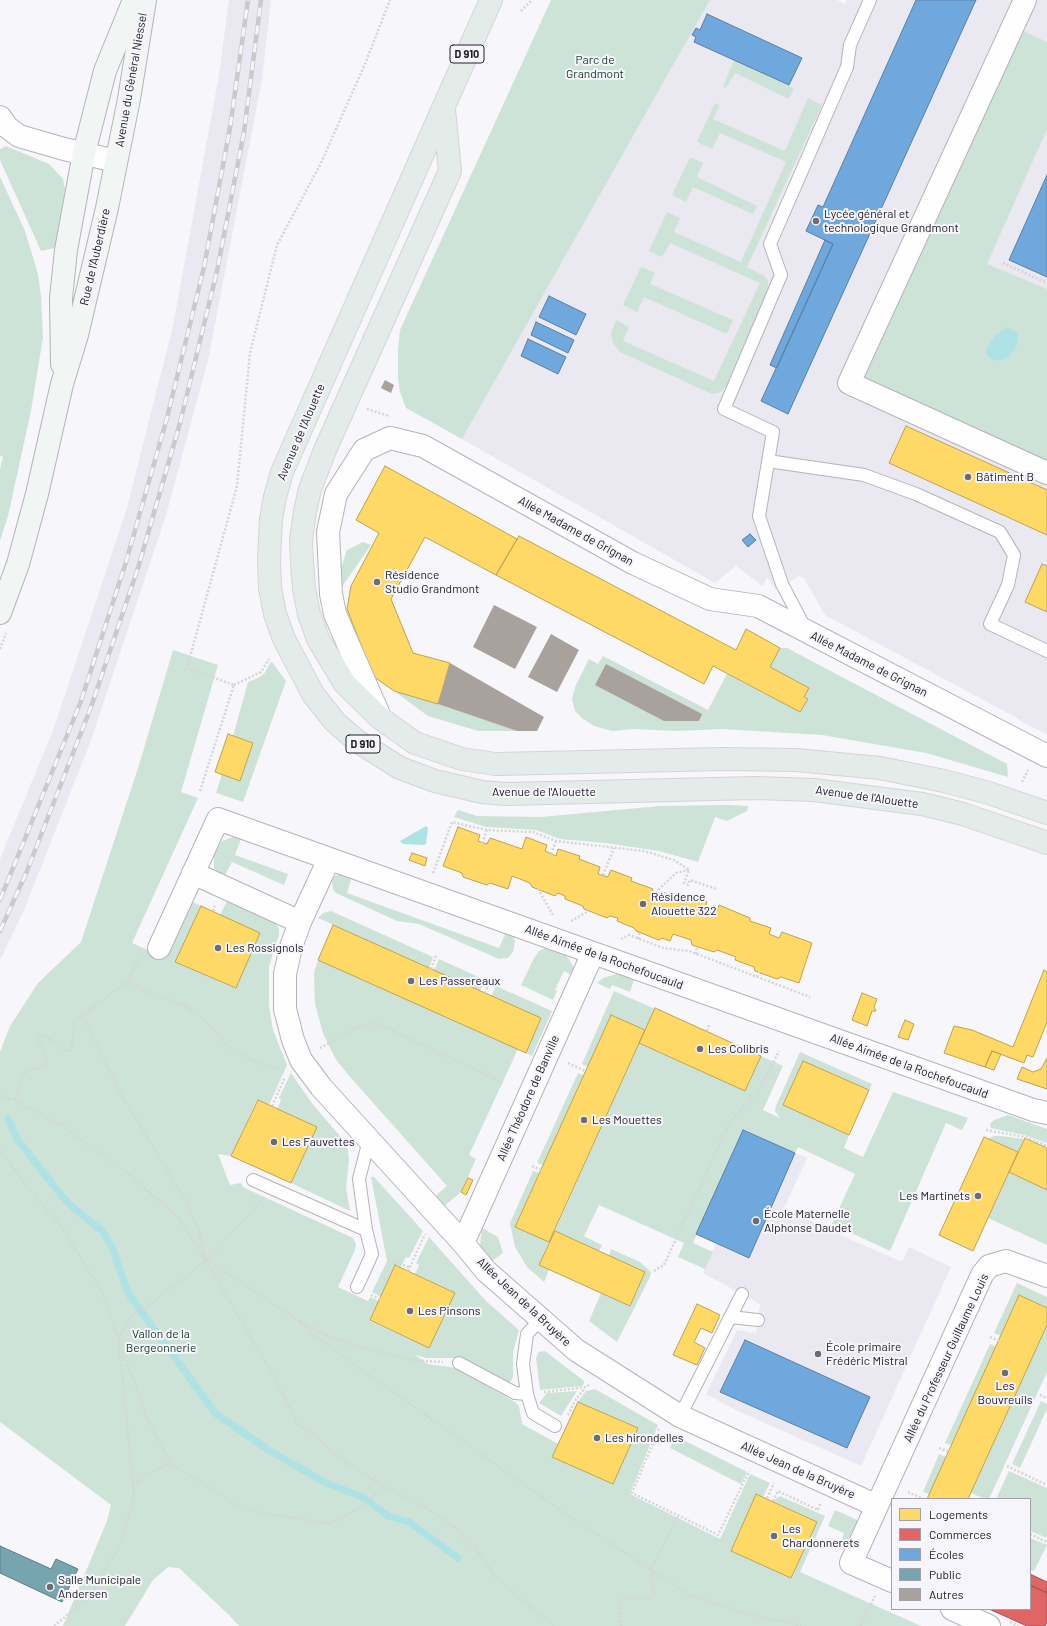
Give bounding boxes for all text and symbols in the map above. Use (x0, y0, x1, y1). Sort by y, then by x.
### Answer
street label: Avenue du Général Niessel (112, 12, 150, 148)
road number: D 910 (450, 45, 484, 63)
park label: Parc de Grandmont (566, 53, 624, 81)
street label: Rue de l'Auberdière (77, 207, 113, 307)
place label: Lycée général et technologique Grandmont (824, 207, 959, 235)
marker: Lycée général et technologique Grandmont (811, 216, 821, 226)
street label: Avenue de l'Alouette (274, 381, 328, 483)
place label: Bâtiment B (976, 470, 1034, 484)
marker: Bâtiment B (963, 472, 973, 482)
street label: Allée Madame de Grignan (516, 493, 636, 569)
place label: Résidence Studio Grandmont (385, 568, 479, 596)
marker: Résidence Studio Grandmont (372, 577, 382, 587)
street label: Allée Madame de Grignan (808, 628, 930, 700)
road number: D 910 (346, 735, 380, 753)
street label: Avenue de l'Alouette (815, 783, 919, 811)
street label: Avenue de l'Alouette (492, 785, 596, 799)
place label: Résidence Alouette 322 (651, 890, 717, 918)
marker: Résidence Alouette 322 (638, 899, 648, 909)
street label: Allée Aimée de la Rochefoucauld (523, 922, 685, 992)
place label: Les Rossignols (226, 941, 303, 955)
marker: Les Rossignols (213, 943, 223, 953)
place label: Les Passereaux (419, 974, 500, 988)
marker: Les Passereaux (406, 976, 416, 986)
street label: Allée Aimée de la Rochefoucauld (828, 1031, 990, 1101)
street label: Allée Théodore de Banville (494, 1033, 562, 1163)
place label: Les Colibris (708, 1042, 769, 1056)
marker: Les Colibris (695, 1044, 705, 1054)
place label: Les Mouettes (592, 1113, 662, 1127)
marker: Les Mouettes (579, 1115, 589, 1125)
place label: Les Fauvettes (282, 1135, 355, 1149)
marker: Les Fauvettes (269, 1137, 279, 1147)
place label: Les Martinets (899, 1189, 970, 1203)
marker: Les Martinets (973, 1191, 983, 1201)
place label: École Maternelle Alphonse Daudet (764, 1207, 852, 1235)
marker: École Maternelle Alphonse Daudet (751, 1216, 761, 1226)
street label: Allée Jean de la Bruyère (474, 1255, 574, 1349)
street label: Allée du Professeur Guillaume Louis (901, 1271, 991, 1445)
place label: Les Pinsons (418, 1304, 480, 1318)
marker: Les Pinsons (405, 1306, 415, 1316)
park label: Vallon de la Bergeonnerie (126, 1327, 196, 1355)
place label: École primaire Frédéric Mistral (826, 1340, 907, 1368)
marker: École primaire Frédéric Mistral (813, 1349, 823, 1359)
marker: Les Bouvreuils (1000, 1368, 1010, 1378)
place label: Les Bouvreuils (978, 1379, 1032, 1407)
place label: Les hirondelles (605, 1431, 684, 1445)
marker: Les hirondelles (592, 1433, 602, 1443)
street label: Allée Jean de la Bruyère (739, 1438, 857, 1502)
legend (891, 1498, 1031, 1610)
text: Logements (929, 1507, 988, 1521)
place label: Les Chardonnerets (782, 1522, 859, 1550)
text: Commerces (929, 1527, 992, 1541)
marker: Les Chardonnerets (769, 1531, 779, 1541)
text: Écoles (929, 1547, 964, 1561)
text: Public (929, 1567, 961, 1581)
place label: Salle Municipale Andersen (58, 1573, 141, 1601)
marker: Salle Municipale Andersen (45, 1582, 55, 1592)
text: Autres (929, 1587, 963, 1601)

